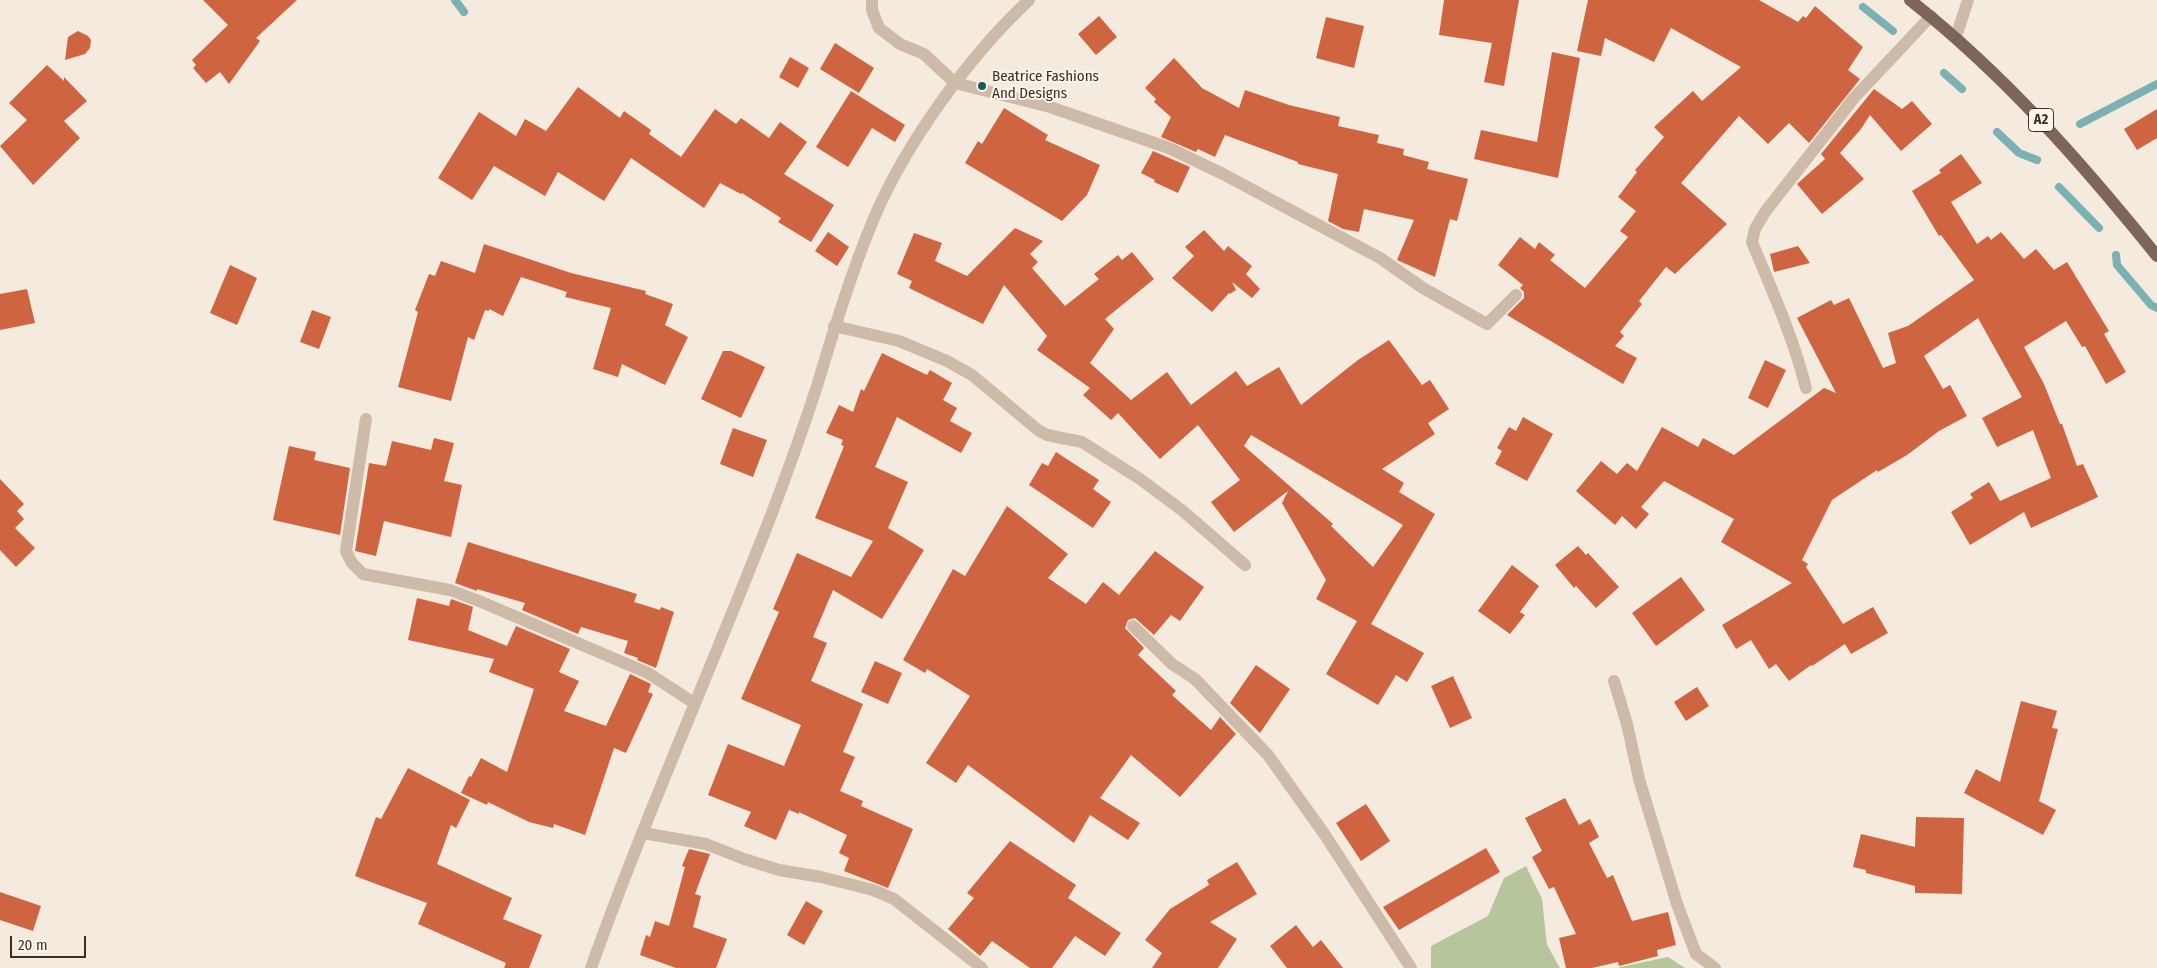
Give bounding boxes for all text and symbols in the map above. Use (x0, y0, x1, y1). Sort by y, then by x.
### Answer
place label: Beatrice Fashions And Designs (992, 68, 1099, 103)
marker: Beatrice Fashions And Designs (976, 80, 988, 92)
road number: A2 (2028, 108, 2054, 132)
scale bar (12, 926, 89, 958)
text: 20 m (18, 936, 48, 954)

